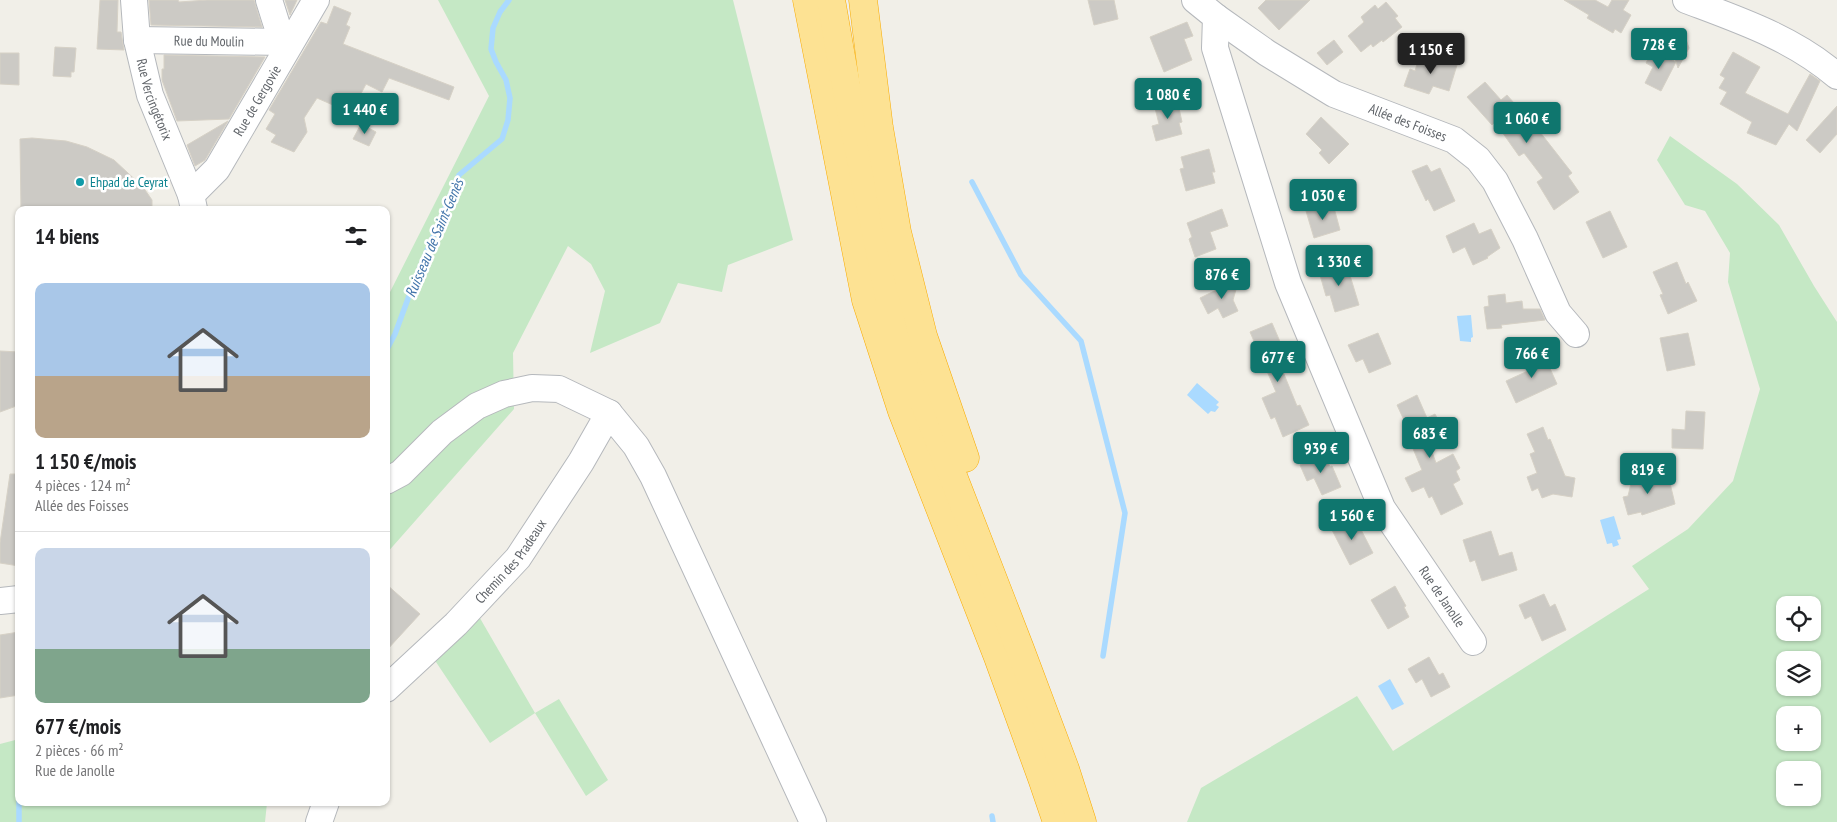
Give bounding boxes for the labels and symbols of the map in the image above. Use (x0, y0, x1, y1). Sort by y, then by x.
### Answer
pin: 728 € (1624, 28, 1694, 70)
street label: Rue du Moulin (174, 32, 244, 50)
pin: 1 150 € (1385, 32, 1477, 75)
street label: Rue Vercingétorix (133, 57, 177, 143)
street label: Rue de Gergovie (229, 62, 285, 139)
pin: 1 080 € (1122, 78, 1214, 120)
pin: 1 440 € (319, 92, 411, 135)
street label: Allée des Foisses (1366, 99, 1450, 145)
pin: 1 060 € (1481, 102, 1573, 144)
place label: Ehpad de Ceyrat (90, 173, 168, 191)
water label: Ruisseau de Saint-Genès (401, 174, 468, 300)
marker: Ehpad de Ceyrat (74, 176, 86, 188)
pin: 1 030 € (1277, 178, 1369, 221)
pin: 1 330 € (1293, 244, 1385, 287)
pin: 876 € (1187, 258, 1257, 300)
pin: 766 € (1497, 336, 1567, 379)
pin: 677 € (1243, 340, 1313, 383)
pin: 683 € (1395, 416, 1465, 459)
pin: 939 € (1286, 432, 1356, 474)
pin: 819 € (1613, 452, 1683, 495)
pin: 1 560 € (1306, 498, 1398, 541)
street label: Chemin des Pradeaux (471, 515, 550, 607)
street label: Rue de Janolle (1415, 563, 1469, 631)

